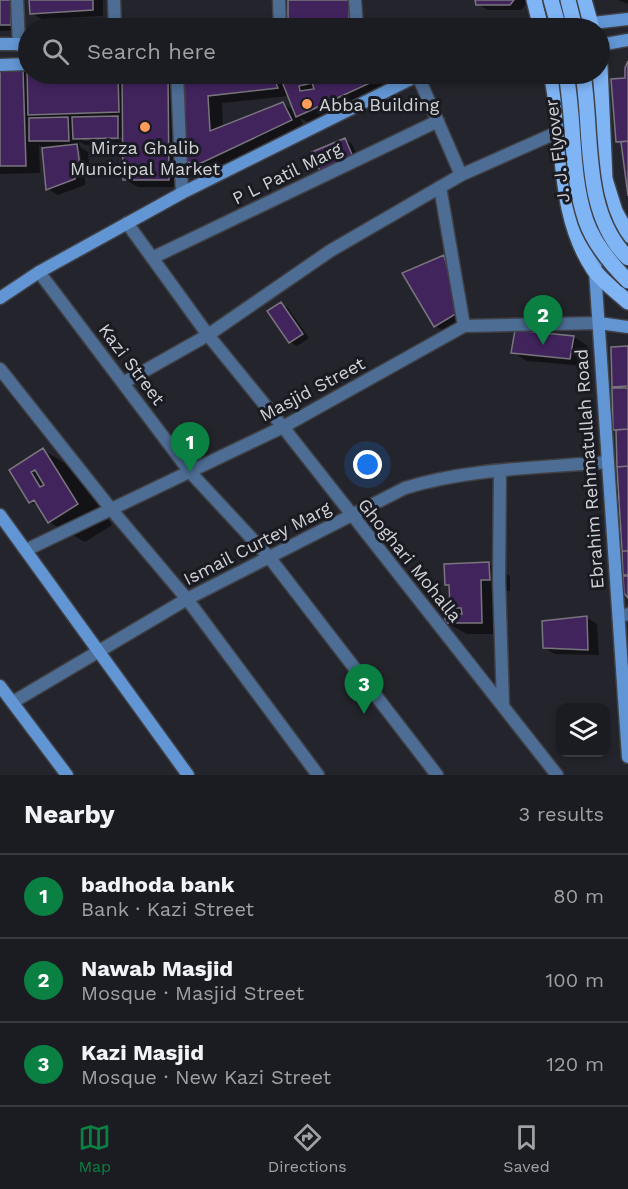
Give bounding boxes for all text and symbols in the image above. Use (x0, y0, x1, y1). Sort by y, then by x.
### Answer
search box (18, 18, 610, 84)
icon: search (39, 35, 72, 68)
text: Search here (87, 39, 216, 64)
place label: Abba Building (319, 94, 440, 115)
marker: Abba Building (300, 97, 314, 111)
street label: J. J. Flyover (540, 98, 574, 204)
marker: Mirza Ghalib Municipal Market (138, 120, 152, 134)
place label: Mirza Ghalib Municipal Market (70, 137, 220, 179)
street label: P L Patil Marg (229, 137, 346, 209)
pin: 2 (524, 296, 562, 345)
street label: Kazi Street (95, 319, 170, 409)
street label: Ebrahim Rehmatullah Road (570, 348, 608, 590)
street label: Masjid Street (256, 352, 369, 426)
pin: 1 (170, 422, 210, 472)
your location (353, 450, 382, 479)
street label: Ghoghari Mohalla (354, 494, 466, 626)
street label: Ismail Curtey Marg (180, 497, 335, 589)
pin: 3 (344, 664, 384, 714)
map controls (556, 703, 610, 757)
button: layers (556, 703, 610, 757)
text: Nearby (24, 799, 115, 829)
text: 3 results (519, 802, 604, 826)
text: badhoda bank (81, 872, 234, 897)
text: 1 (39, 884, 48, 908)
text: 80 m (553, 884, 604, 908)
text: Bank · Kazi Street (81, 897, 254, 921)
text: Nawab Masjid (81, 956, 233, 981)
text: 2 (38, 968, 49, 992)
text: 100 m (545, 968, 604, 992)
text: Mosque · Masjid Street (81, 981, 304, 1005)
text: Kazi Masjid (81, 1040, 204, 1065)
text: 3 (38, 1052, 49, 1076)
text: 120 m (546, 1052, 604, 1076)
text: Mosque · New Kazi Street (81, 1065, 331, 1089)
tab: Map (78, 1121, 111, 1176)
tab: Directions (268, 1121, 347, 1176)
tab: Saved (503, 1121, 550, 1176)

